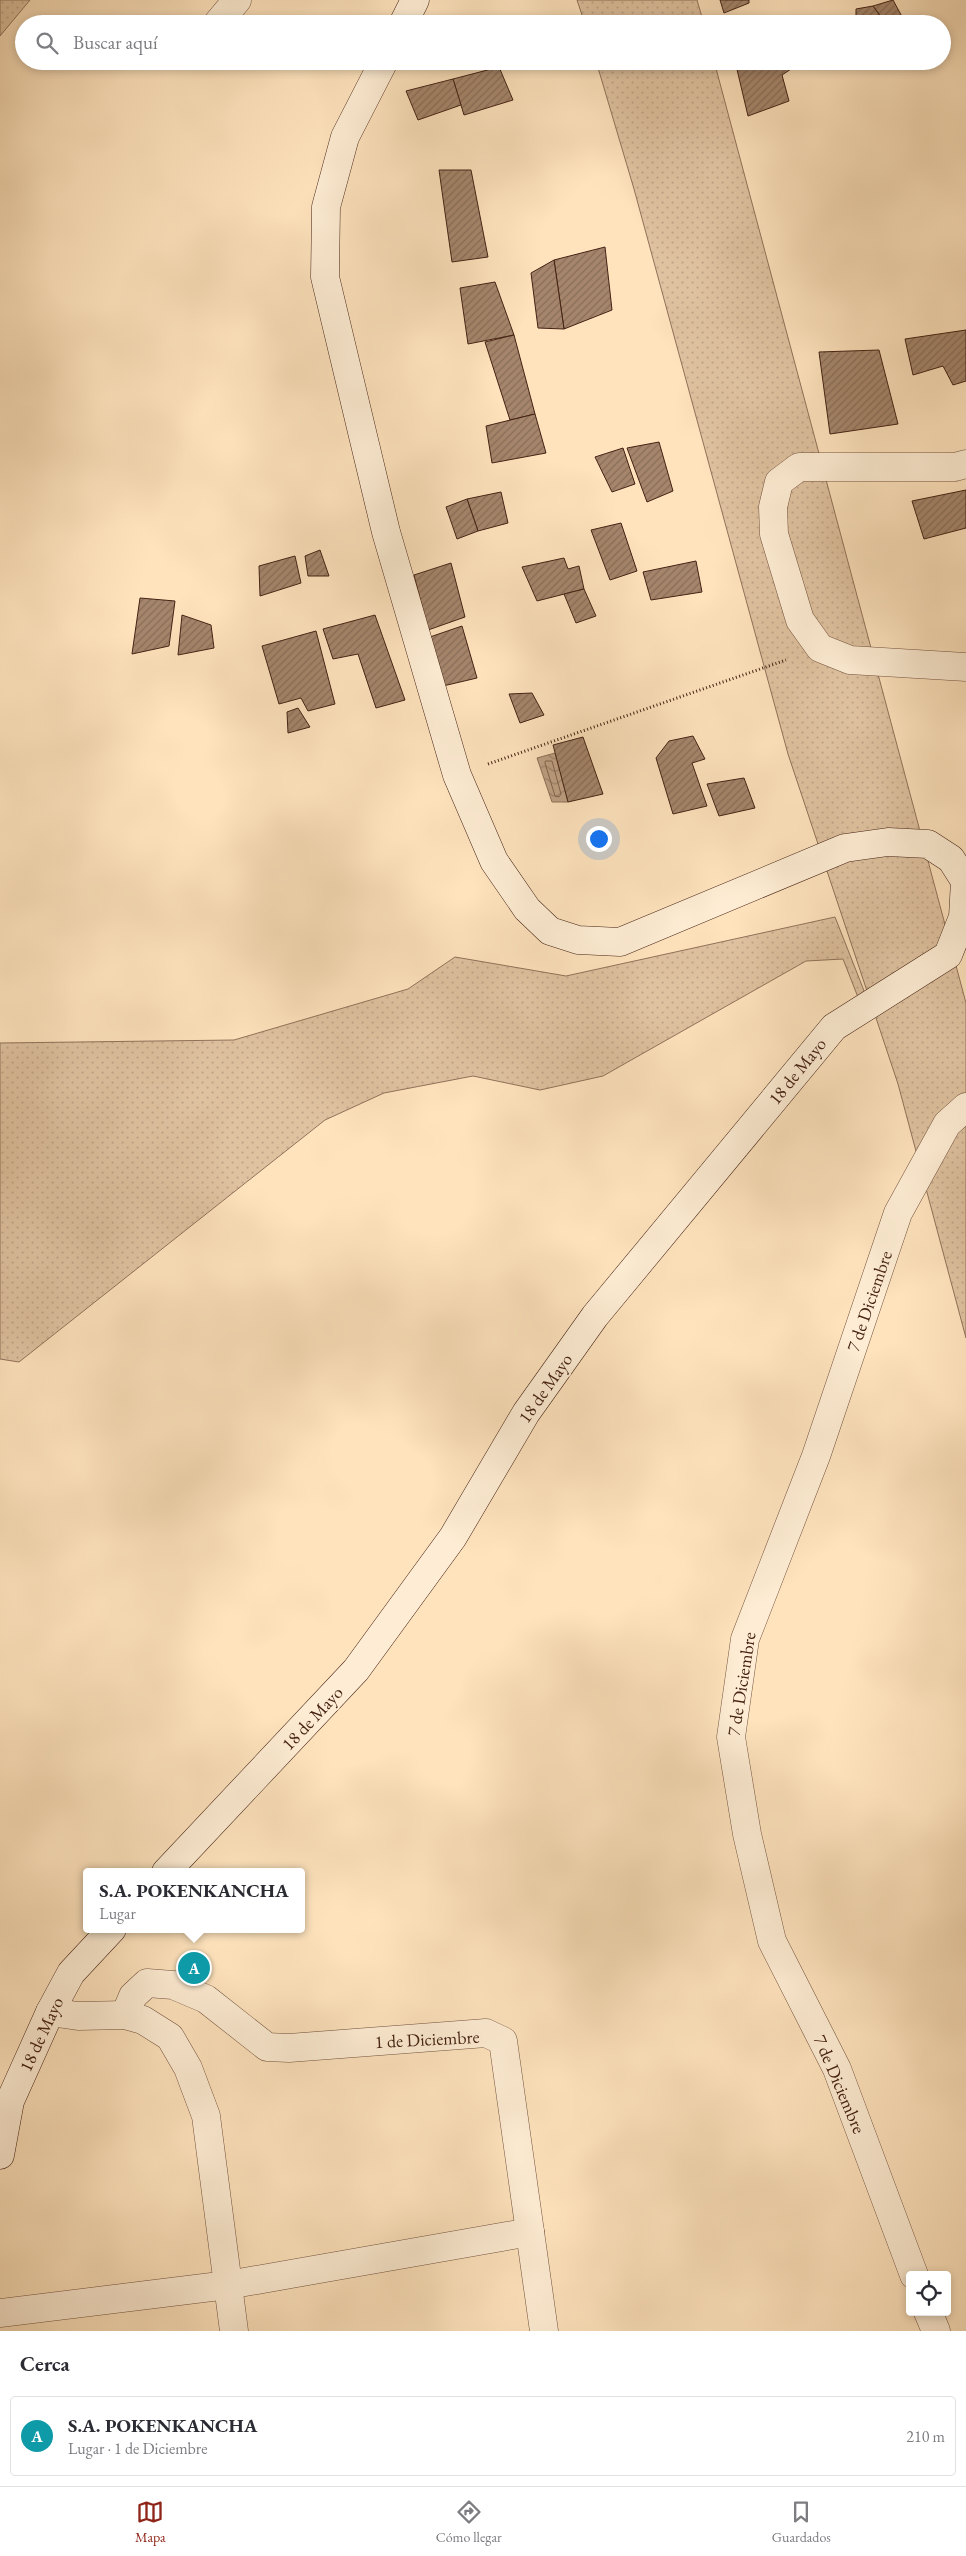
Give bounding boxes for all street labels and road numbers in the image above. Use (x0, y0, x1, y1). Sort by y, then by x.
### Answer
street label: 18 de Mayo (763, 1033, 831, 1109)
street label: 7 de Diciembre (841, 1248, 897, 1354)
street label: 18 de Mayo (513, 1349, 577, 1427)
street label: 7 de Diciembre (721, 1630, 761, 1738)
street label: 18 de Mayo (276, 1681, 348, 1755)
street label: 18 de Mayo (14, 1993, 68, 2075)
street label: 1 de Diciembre (374, 2025, 480, 2053)
street label: 7 de Diciembre (809, 2031, 871, 2137)

